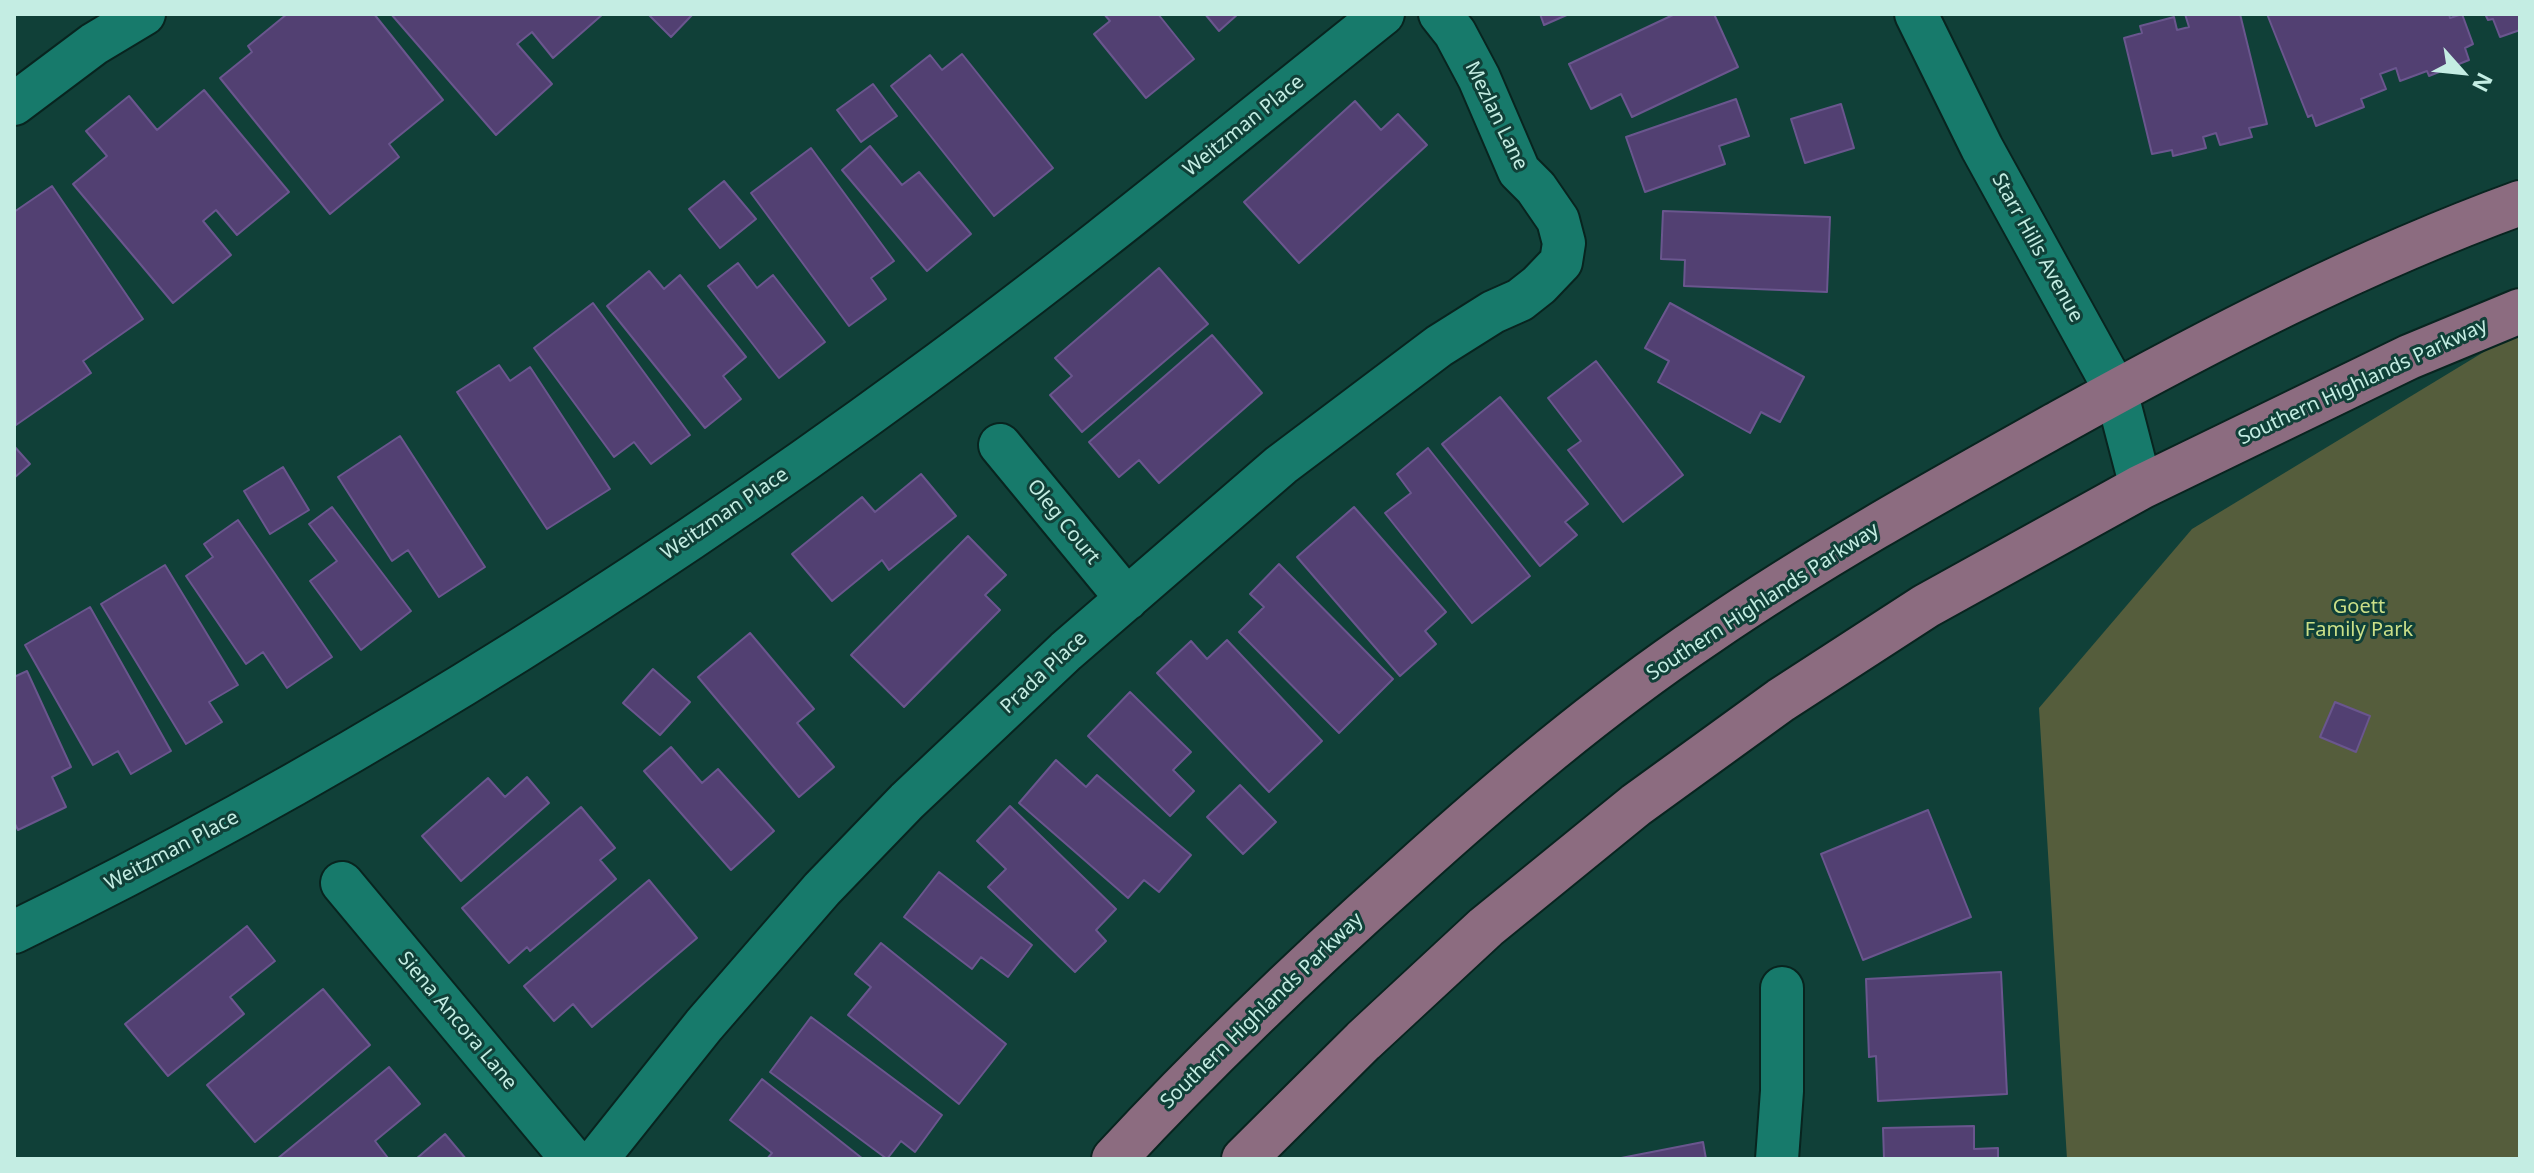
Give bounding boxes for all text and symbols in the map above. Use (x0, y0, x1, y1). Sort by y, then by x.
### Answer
north arrow (2422, 32, 2502, 112)
street label: Mezlan Lane (1459, 58, 1533, 174)
text: N (2466, 68, 2501, 98)
street label: Weitzman Place (1179, 70, 1309, 182)
street label: Starr Hills Avenue (1986, 169, 2088, 327)
street label: Southern Highlands Parkway (2235, 314, 2491, 450)
street label: Weitzman Place (657, 463, 793, 565)
street label: Oleg Court (1022, 475, 1104, 569)
street label: Southern Highlands Parkway (1642, 518, 1884, 686)
park label: Goett Family Park (2305, 595, 2413, 642)
street label: Prada Place (996, 627, 1092, 719)
street label: Weitzman Place (101, 806, 243, 896)
street label: Southern Highlands Parkway (1156, 908, 1368, 1114)
street label: Siena Ancora Lane (392, 947, 522, 1095)

